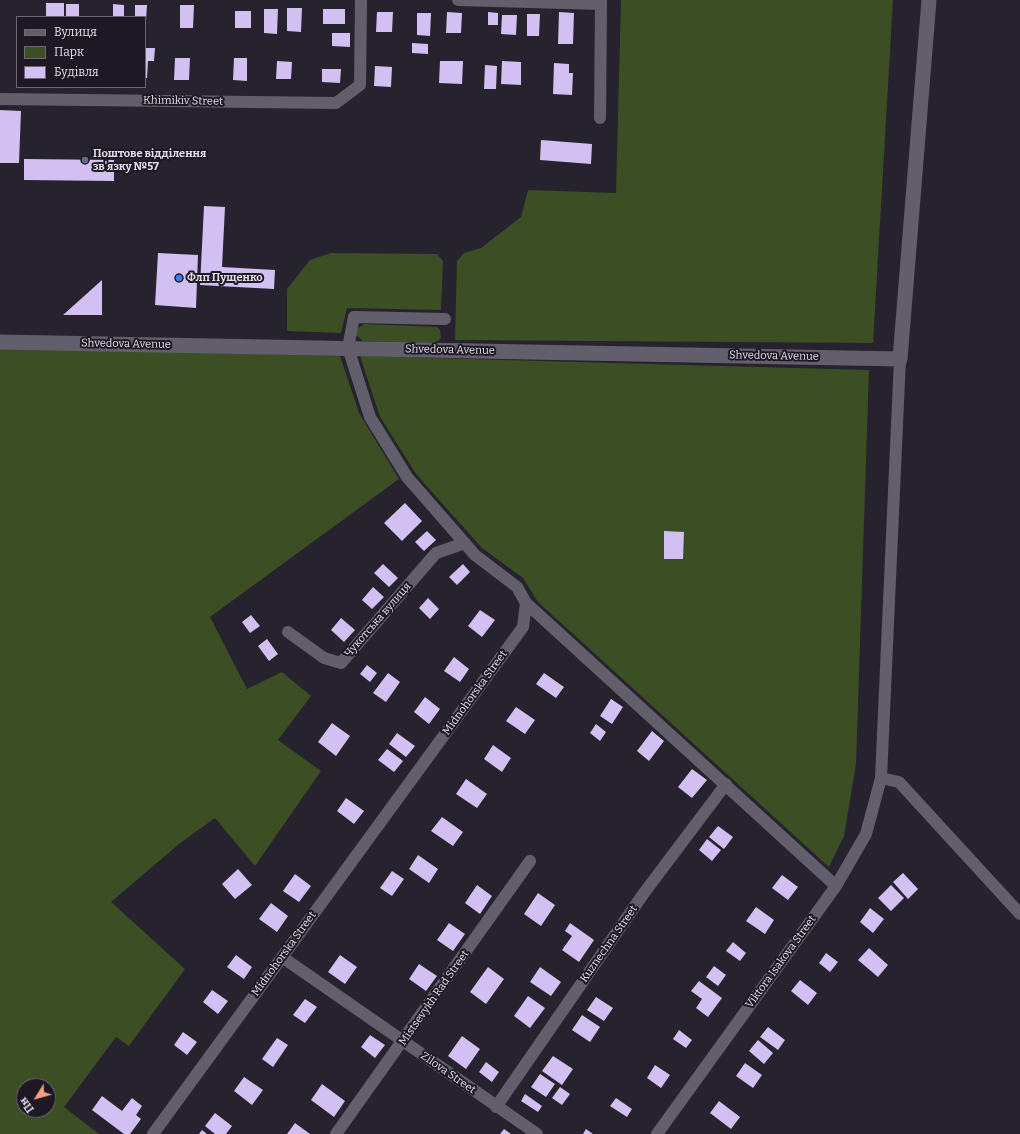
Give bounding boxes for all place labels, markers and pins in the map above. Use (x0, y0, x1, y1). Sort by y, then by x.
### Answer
place label: Поштове відділення зв'язку №57 (93, 147, 206, 173)
marker: Поштове відділення зв'язку №57 (80, 155, 90, 165)
place label: Флп Пущенко (187, 271, 263, 285)
marker: Флп Пущенко (174, 273, 184, 283)

